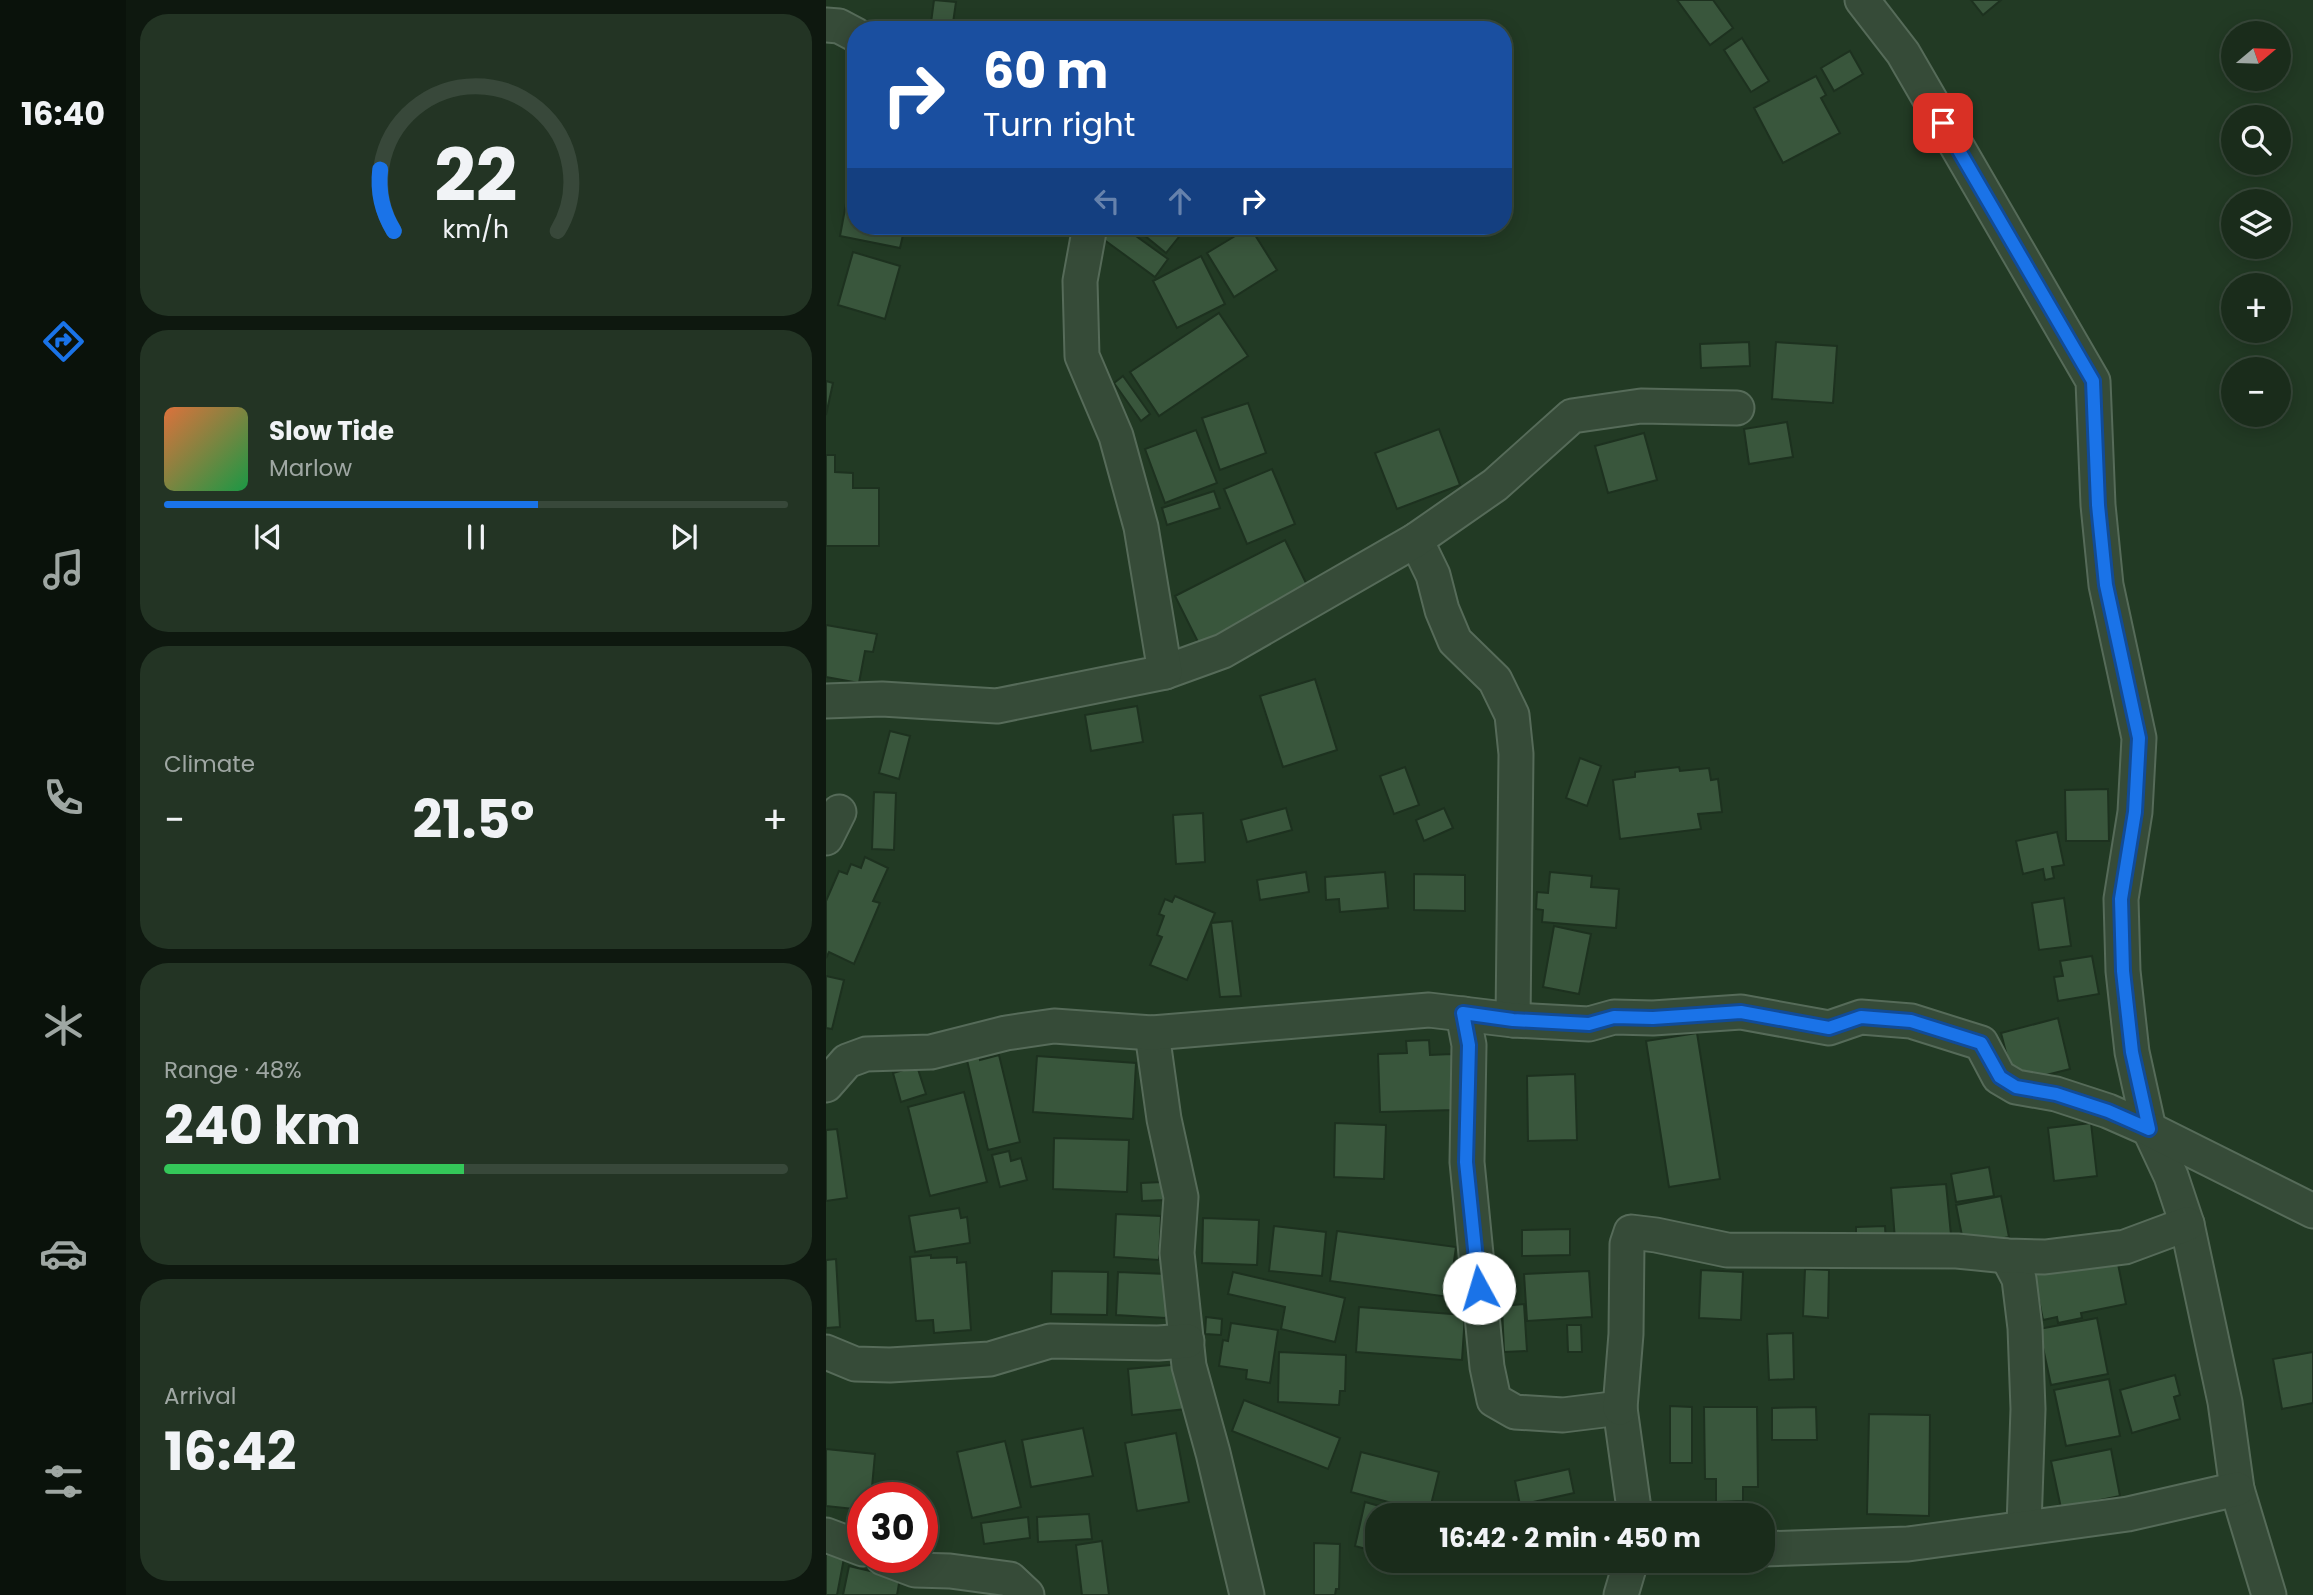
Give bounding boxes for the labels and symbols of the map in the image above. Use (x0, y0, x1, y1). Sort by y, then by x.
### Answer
north arrow (2221, 21, 2291, 91)
pin (1913, 93, 1973, 153)
position arrow (1442, 1251, 1516, 1325)
speed limit sign: 30 (847, 1482, 938, 1573)

